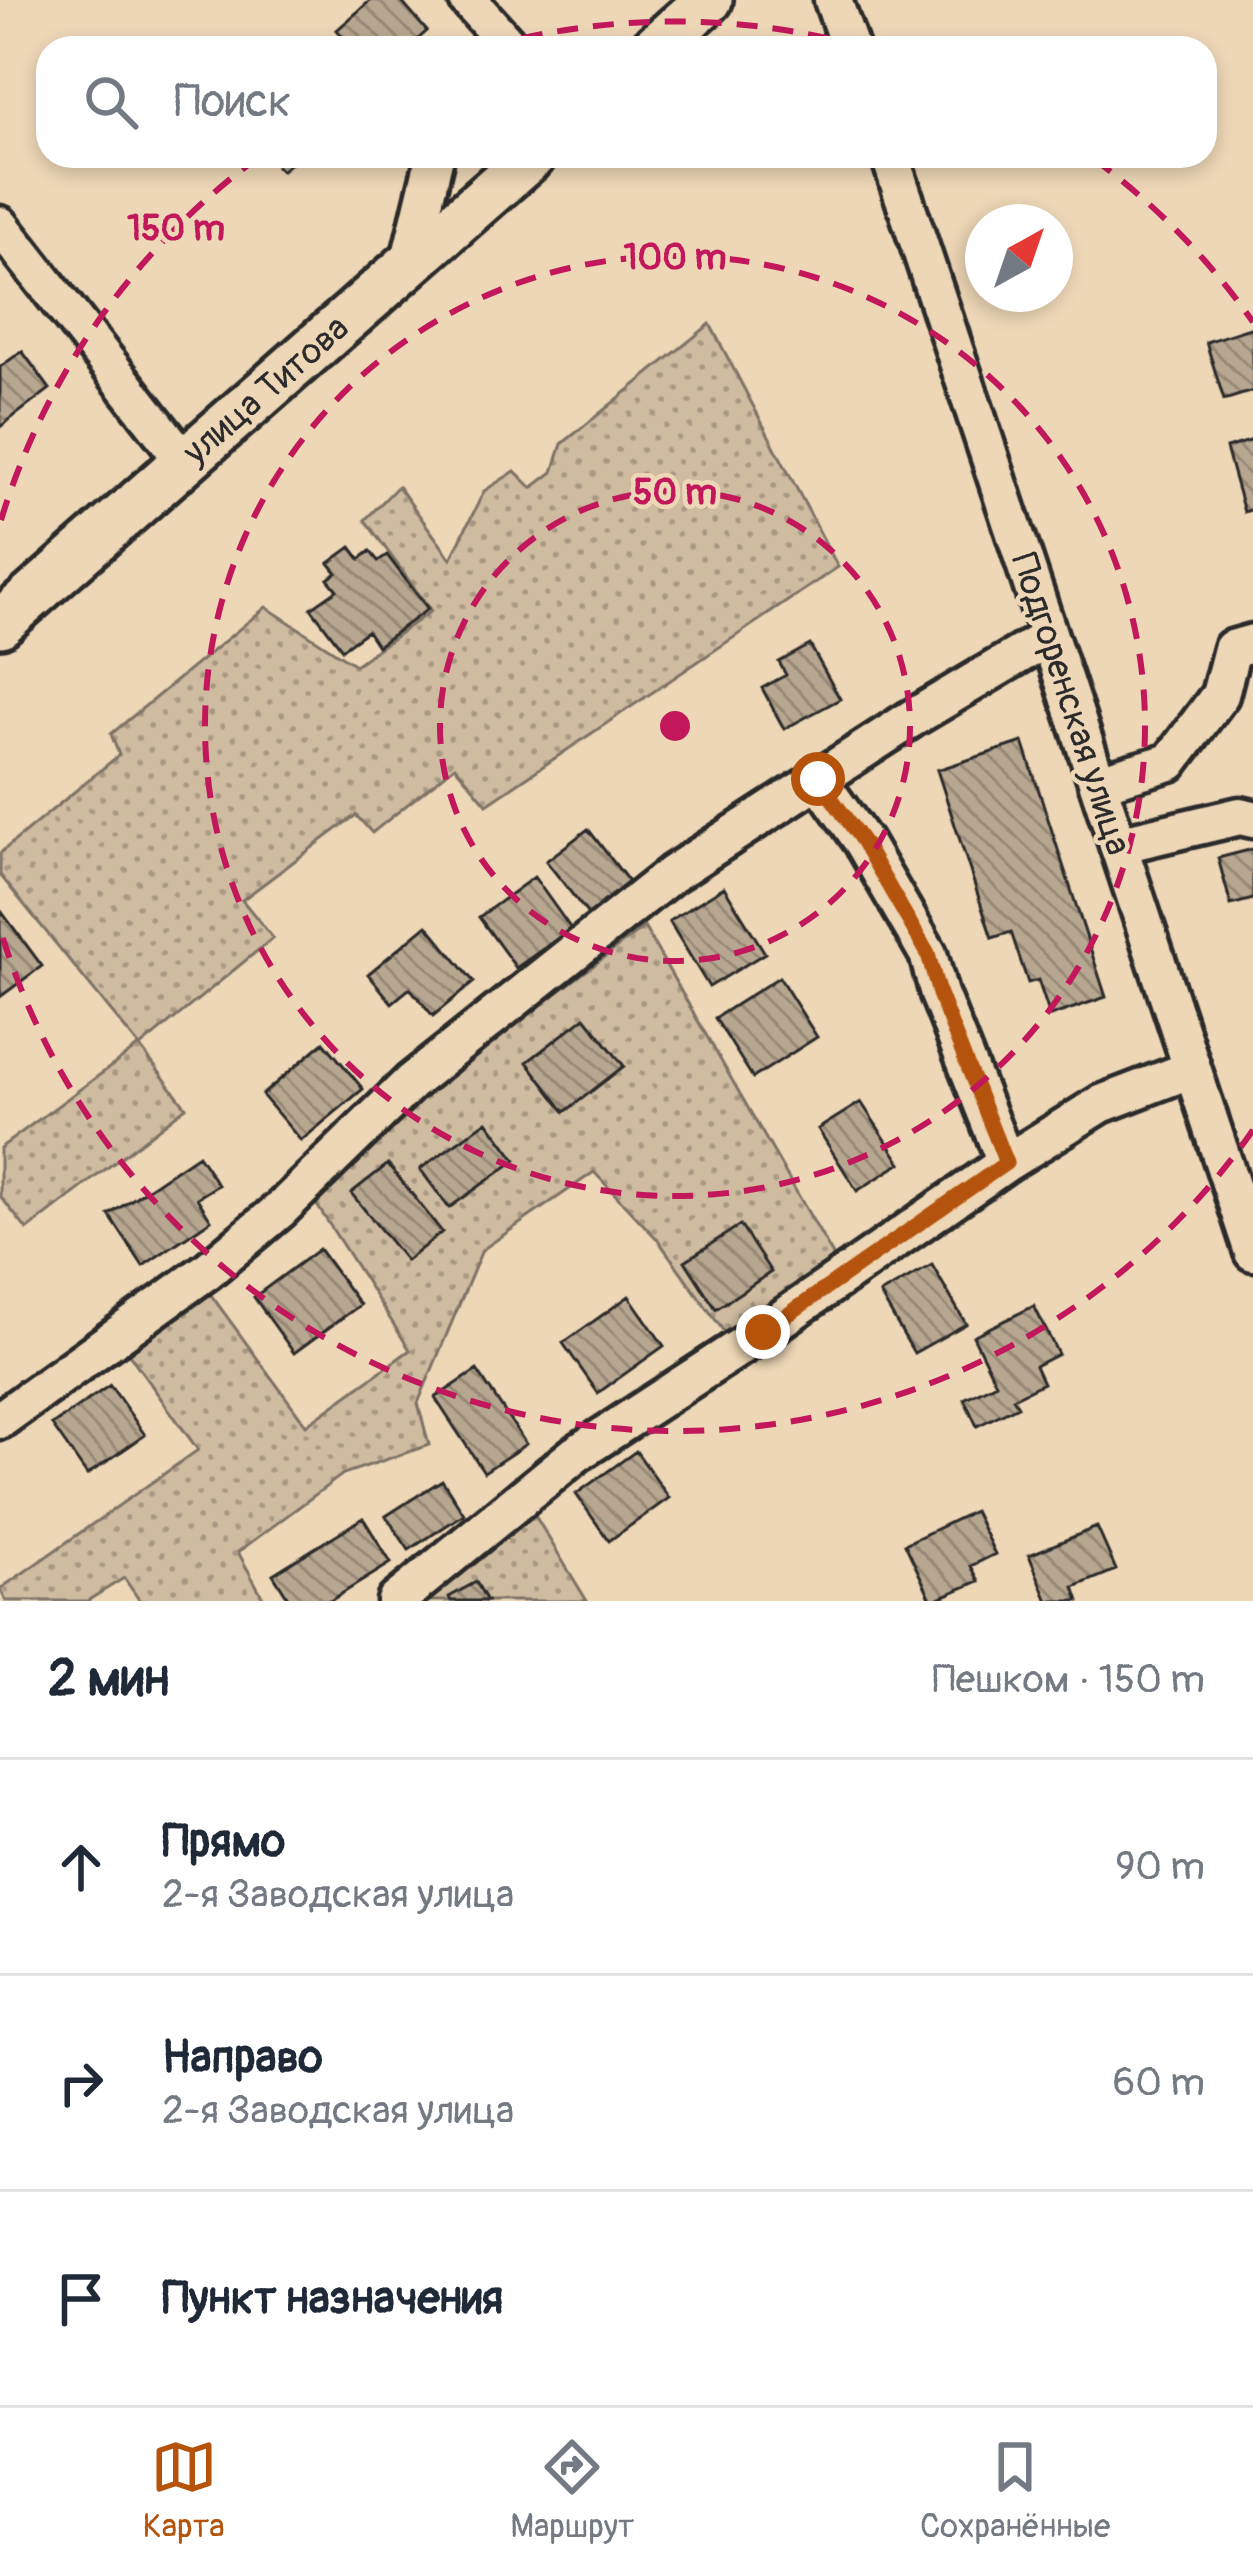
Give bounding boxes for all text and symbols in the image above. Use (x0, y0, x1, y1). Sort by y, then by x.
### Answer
search box (36, 36, 1217, 168)
icon: search (78, 69, 144, 135)
text: Поиск (174, 74, 291, 130)
north arrow (965, 204, 1073, 312)
text: 150 m (127, 206, 225, 251)
text: 100 m (623, 235, 727, 280)
street label: улица Титова (173, 306, 358, 475)
text: 50 m (633, 470, 717, 515)
street label: Подгоренская улица (1001, 547, 1141, 861)
centre of rings (654, 705, 696, 747)
route start (791, 752, 845, 806)
route end (736, 1305, 790, 1359)
text: 2 мин (48, 1647, 169, 1711)
text: Пешком · 150 m (932, 1655, 1205, 1704)
text: Прямо (162, 1814, 285, 1870)
icon: ahead (48, 1834, 114, 1900)
text: 90 m (1115, 1842, 1205, 1891)
text: 2-я Заводская улица (162, 1870, 514, 1919)
text: Направо (162, 2030, 323, 2086)
icon: right (48, 2050, 114, 2116)
text: 60 m (1113, 2058, 1205, 2107)
text: 2-я Заводская улица (162, 2086, 514, 2135)
icon: arrive (48, 2266, 114, 2332)
text: Пункт назначения (162, 2271, 503, 2327)
tab: Карта (143, 2434, 225, 2547)
tab: Маршрут (510, 2434, 634, 2547)
tab: Сохранённые (920, 2434, 1110, 2547)

